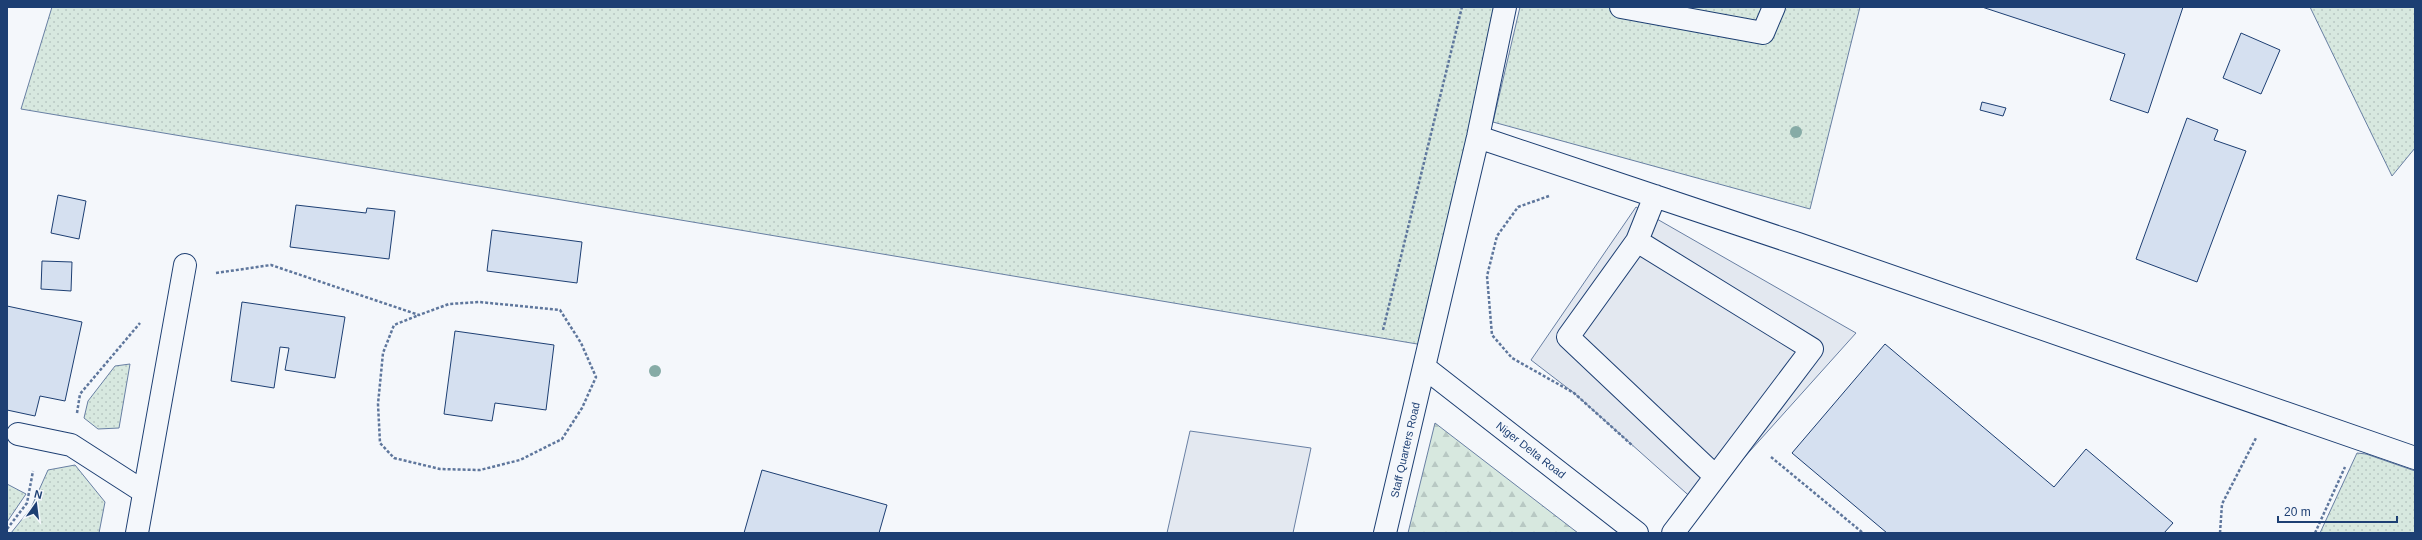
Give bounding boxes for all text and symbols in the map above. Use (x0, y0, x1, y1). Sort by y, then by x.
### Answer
street label: Staff Quarters Road (1388, 401, 1422, 499)
street label: Niger Delta Road (1494, 419, 1568, 481)
north arrow (16, 484, 56, 524)
text: N (33, 488, 44, 501)
scale bar (2278, 498, 2397, 524)
text: 20 m (2284, 505, 2311, 519)

